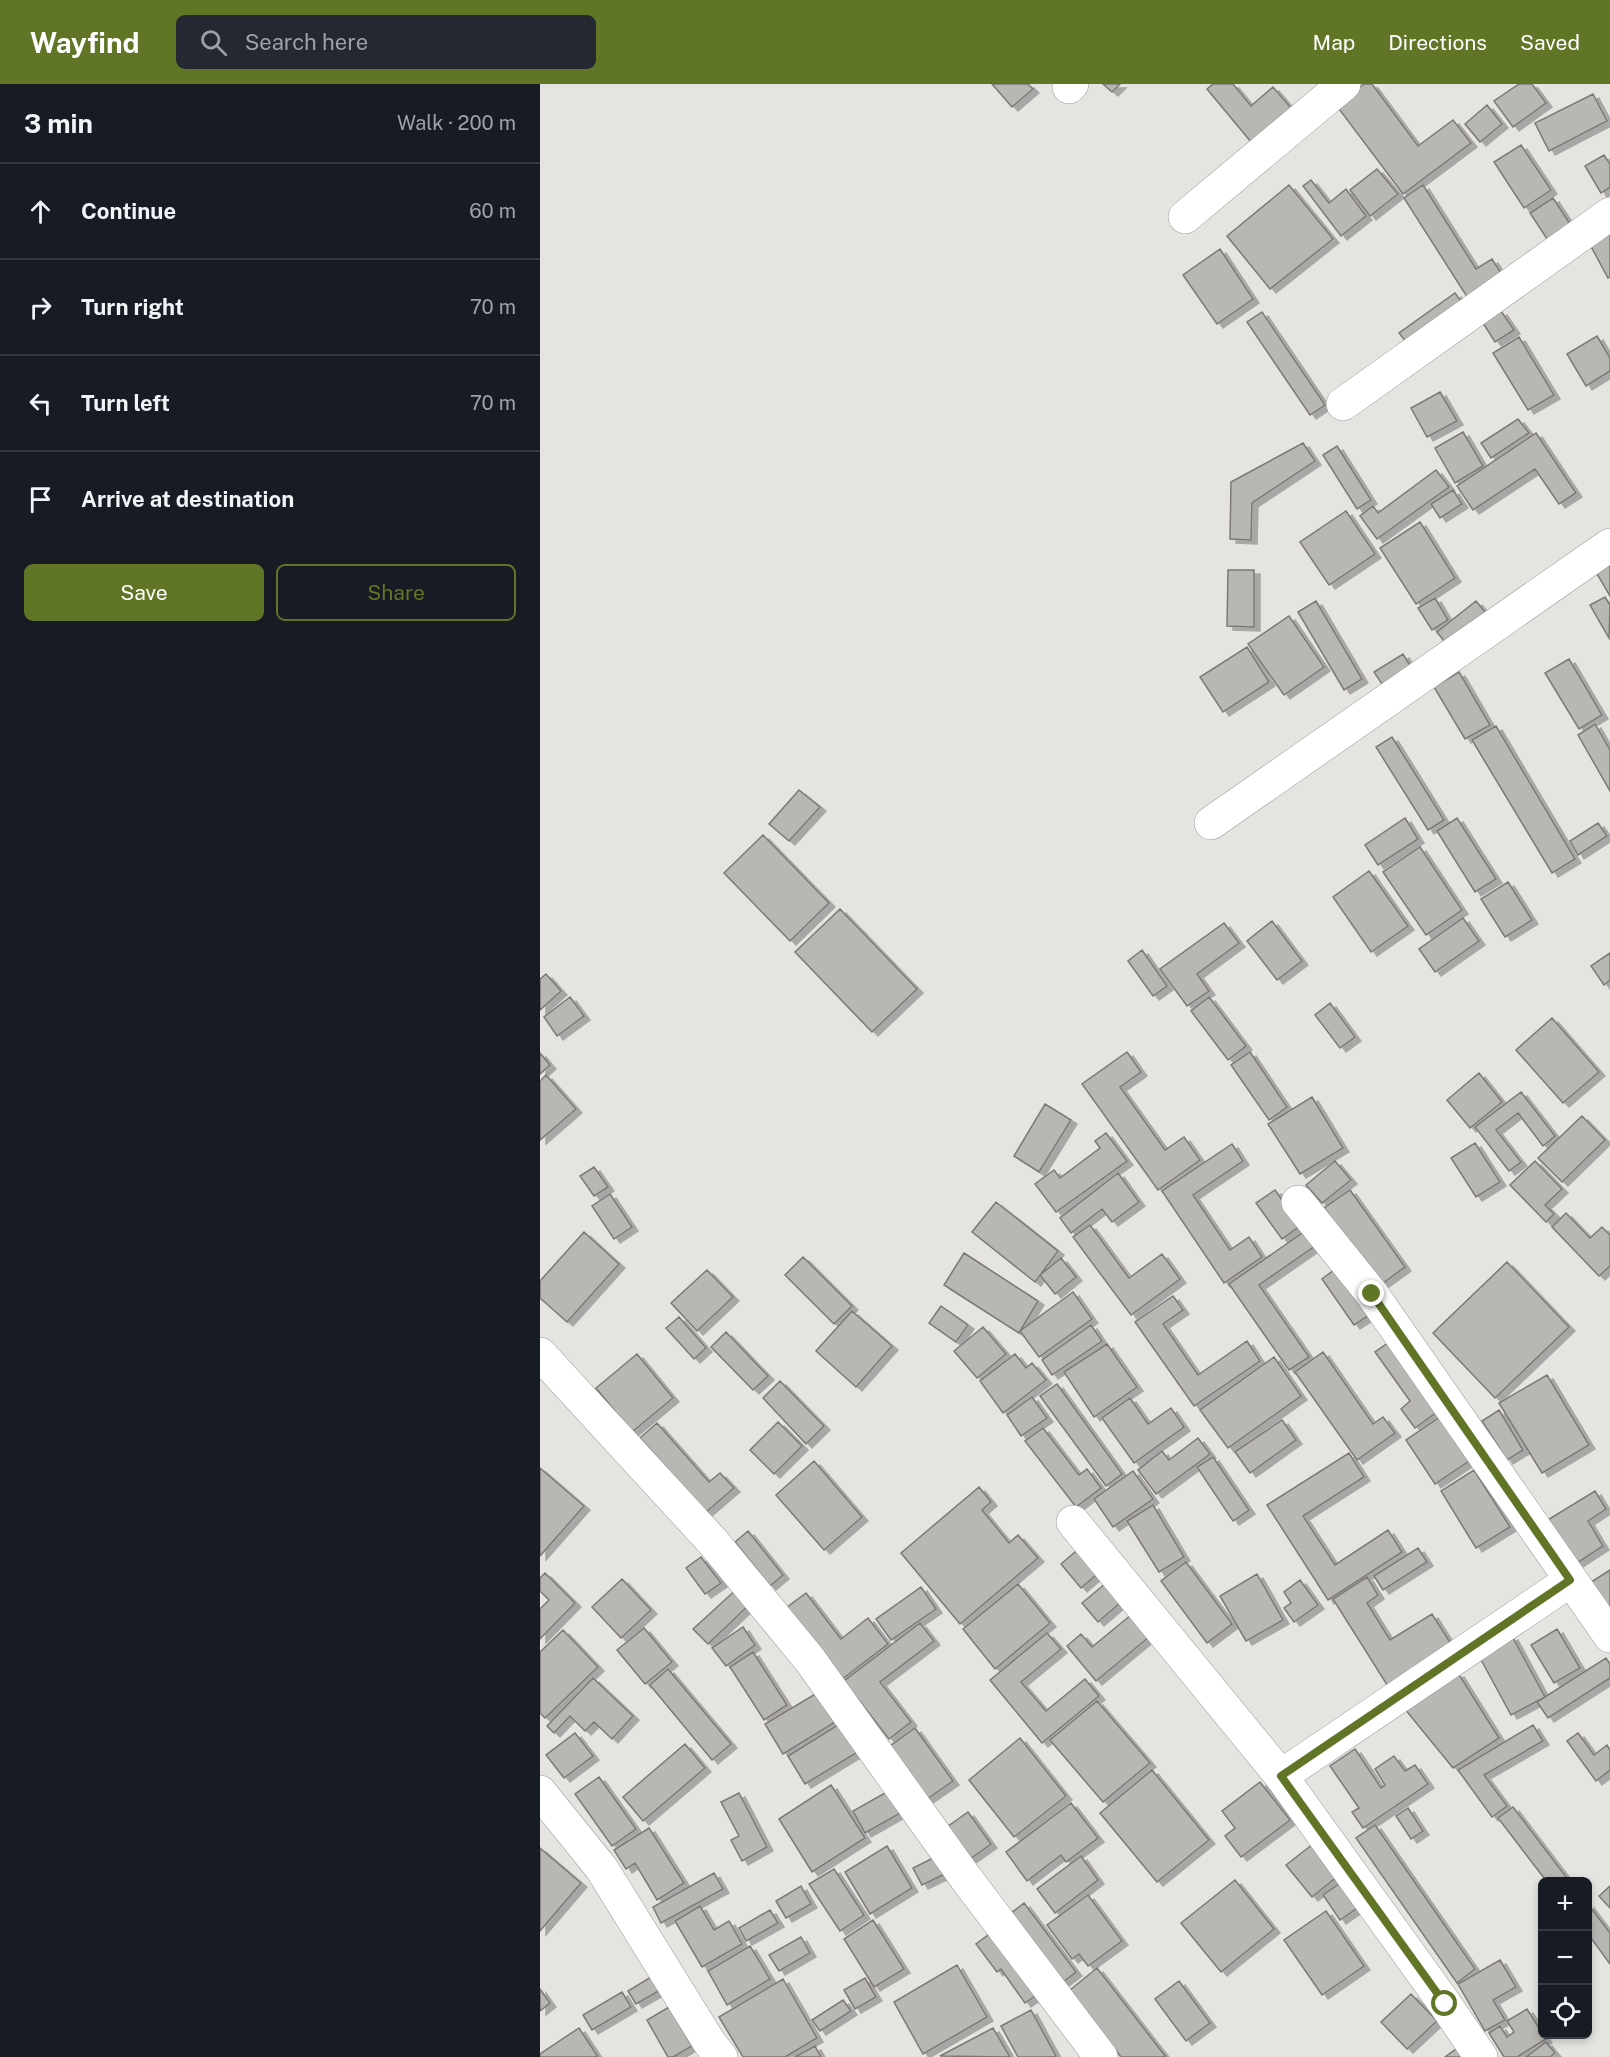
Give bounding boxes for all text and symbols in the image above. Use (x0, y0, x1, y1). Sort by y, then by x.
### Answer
search box (176, 15, 596, 69)
text: Wayfind (30, 26, 140, 59)
icon: search (197, 26, 230, 59)
text: Search here (245, 29, 368, 55)
text: Map (1313, 30, 1355, 55)
text: Directions (1388, 30, 1487, 55)
text: Saved (1520, 30, 1580, 55)
text: 3 min (24, 108, 93, 139)
text: Walk · 200 m (397, 111, 516, 135)
icon: ahead (24, 195, 57, 228)
text: Continue (81, 198, 176, 224)
text: 60 m (469, 199, 516, 223)
icon: right (24, 291, 57, 324)
text: Turn right (81, 294, 184, 320)
text: 70 m (470, 295, 516, 319)
icon: left (24, 387, 57, 420)
text: Turn left (81, 390, 170, 416)
text: 70 m (470, 391, 516, 415)
icon: arrive (24, 483, 57, 516)
text: Arrive at destination (81, 486, 294, 512)
button: Save (24, 564, 264, 621)
button: Share (276, 564, 516, 621)
route end (1358, 1280, 1384, 1306)
map controls (1538, 1877, 1592, 2039)
button: + (1538, 1877, 1592, 1931)
button: − (1538, 1931, 1592, 1985)
button: locate (1538, 1985, 1592, 2039)
route start (1431, 1990, 1457, 2016)

